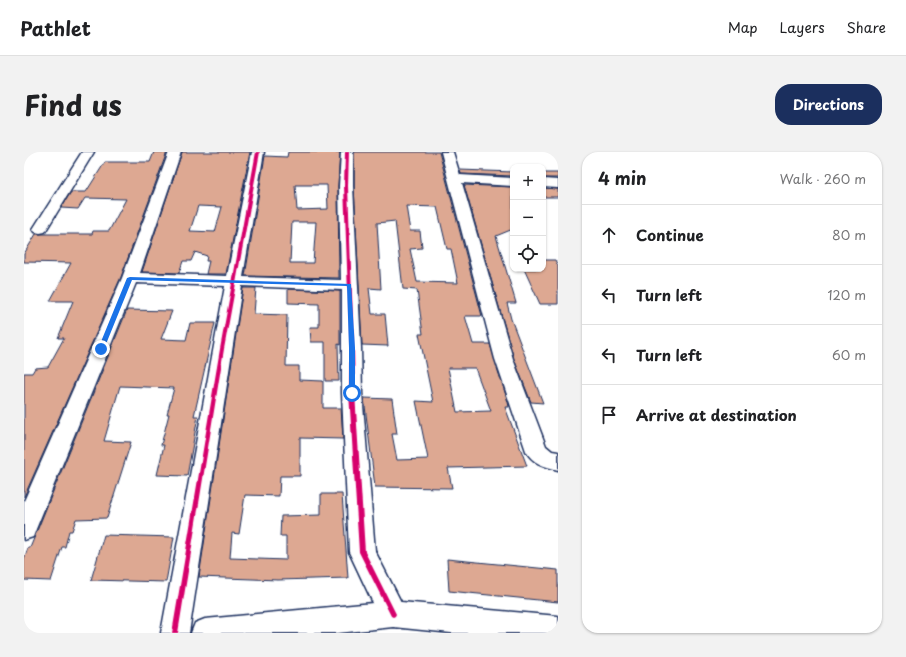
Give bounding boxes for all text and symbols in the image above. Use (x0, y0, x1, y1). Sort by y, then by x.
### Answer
text: Pathlet (20, 14, 91, 42)
text: Map (728, 17, 758, 38)
text: Layers (780, 17, 825, 38)
text: Share (847, 17, 886, 38)
text: Find us (24, 83, 122, 126)
button: Directions (775, 84, 882, 125)
map controls (510, 164, 546, 272)
button: + (510, 164, 546, 200)
text: 4 min (598, 165, 646, 191)
text: Walk · 260 m (780, 169, 866, 188)
button: − (510, 200, 546, 236)
text: Continue (636, 223, 704, 246)
icon: ahead (598, 224, 620, 246)
text: 80 m (832, 225, 866, 244)
button: locate (510, 236, 546, 272)
text: Turn left (636, 283, 702, 306)
icon: left (598, 284, 620, 306)
text: 120 m (827, 285, 866, 304)
route end (92, 340, 110, 358)
text: Turn left (636, 343, 702, 366)
icon: left (598, 344, 620, 366)
text: 60 m (832, 345, 866, 364)
route start (343, 384, 361, 402)
text: Arrive at destination (636, 403, 797, 426)
icon: arrive (598, 404, 620, 426)

